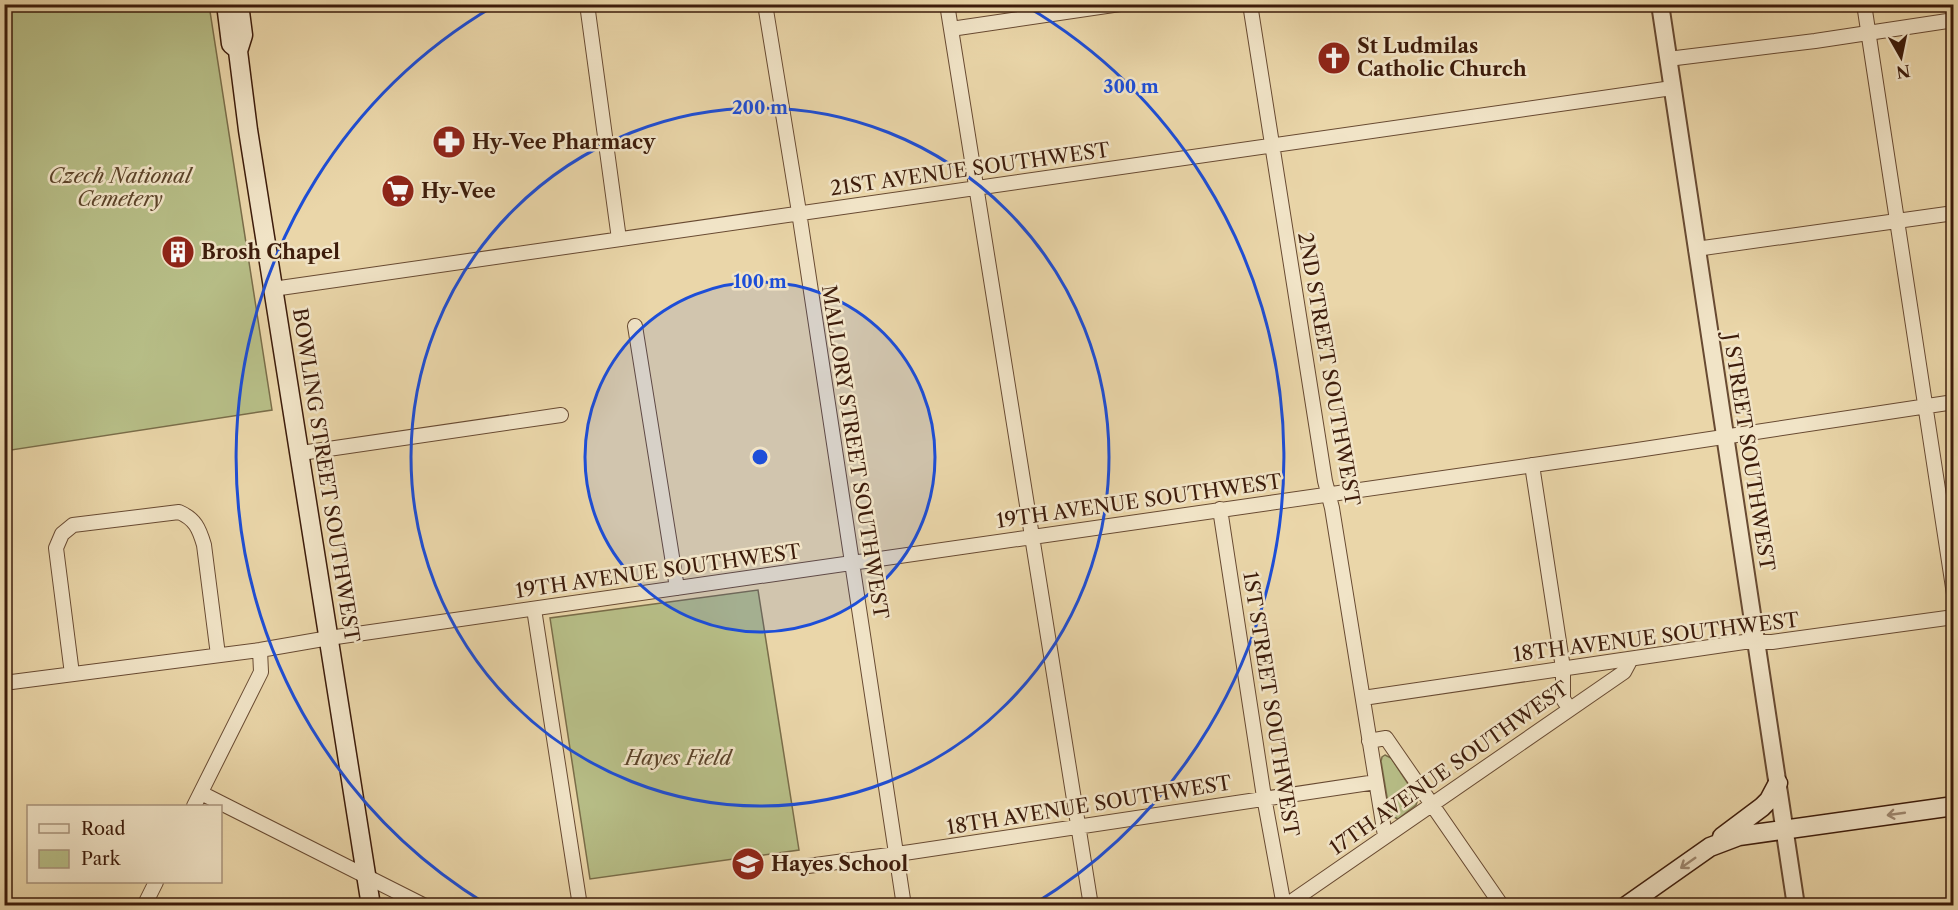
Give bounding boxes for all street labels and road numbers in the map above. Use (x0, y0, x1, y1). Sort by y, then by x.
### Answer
street label: 21ST AVENUE SOUTHWEST (829, 137, 1111, 201)
street label: 2ND STREET SOUTHWEST (1293, 230, 1365, 508)
street label: MALLORY STREET SOUTHWEST (817, 283, 893, 621)
street label: BOWLING STREET SOUTHWEST (288, 306, 364, 644)
street label: J STREET SOUTHWEST (1718, 329, 1780, 573)
street label: 19TH AVENUE SOUTHWEST (995, 469, 1283, 533)
street label: 19TH AVENUE SOUTHWEST (514, 539, 802, 603)
street label: 1ST STREET SOUTHWEST (1238, 570, 1304, 838)
street label: 18TH AVENUE SOUTHWEST (1512, 608, 1800, 666)
street label: 17TH AVENUE SOUTHWEST (1325, 676, 1573, 860)
street label: 18TH AVENUE SOUTHWEST (945, 771, 1233, 839)

